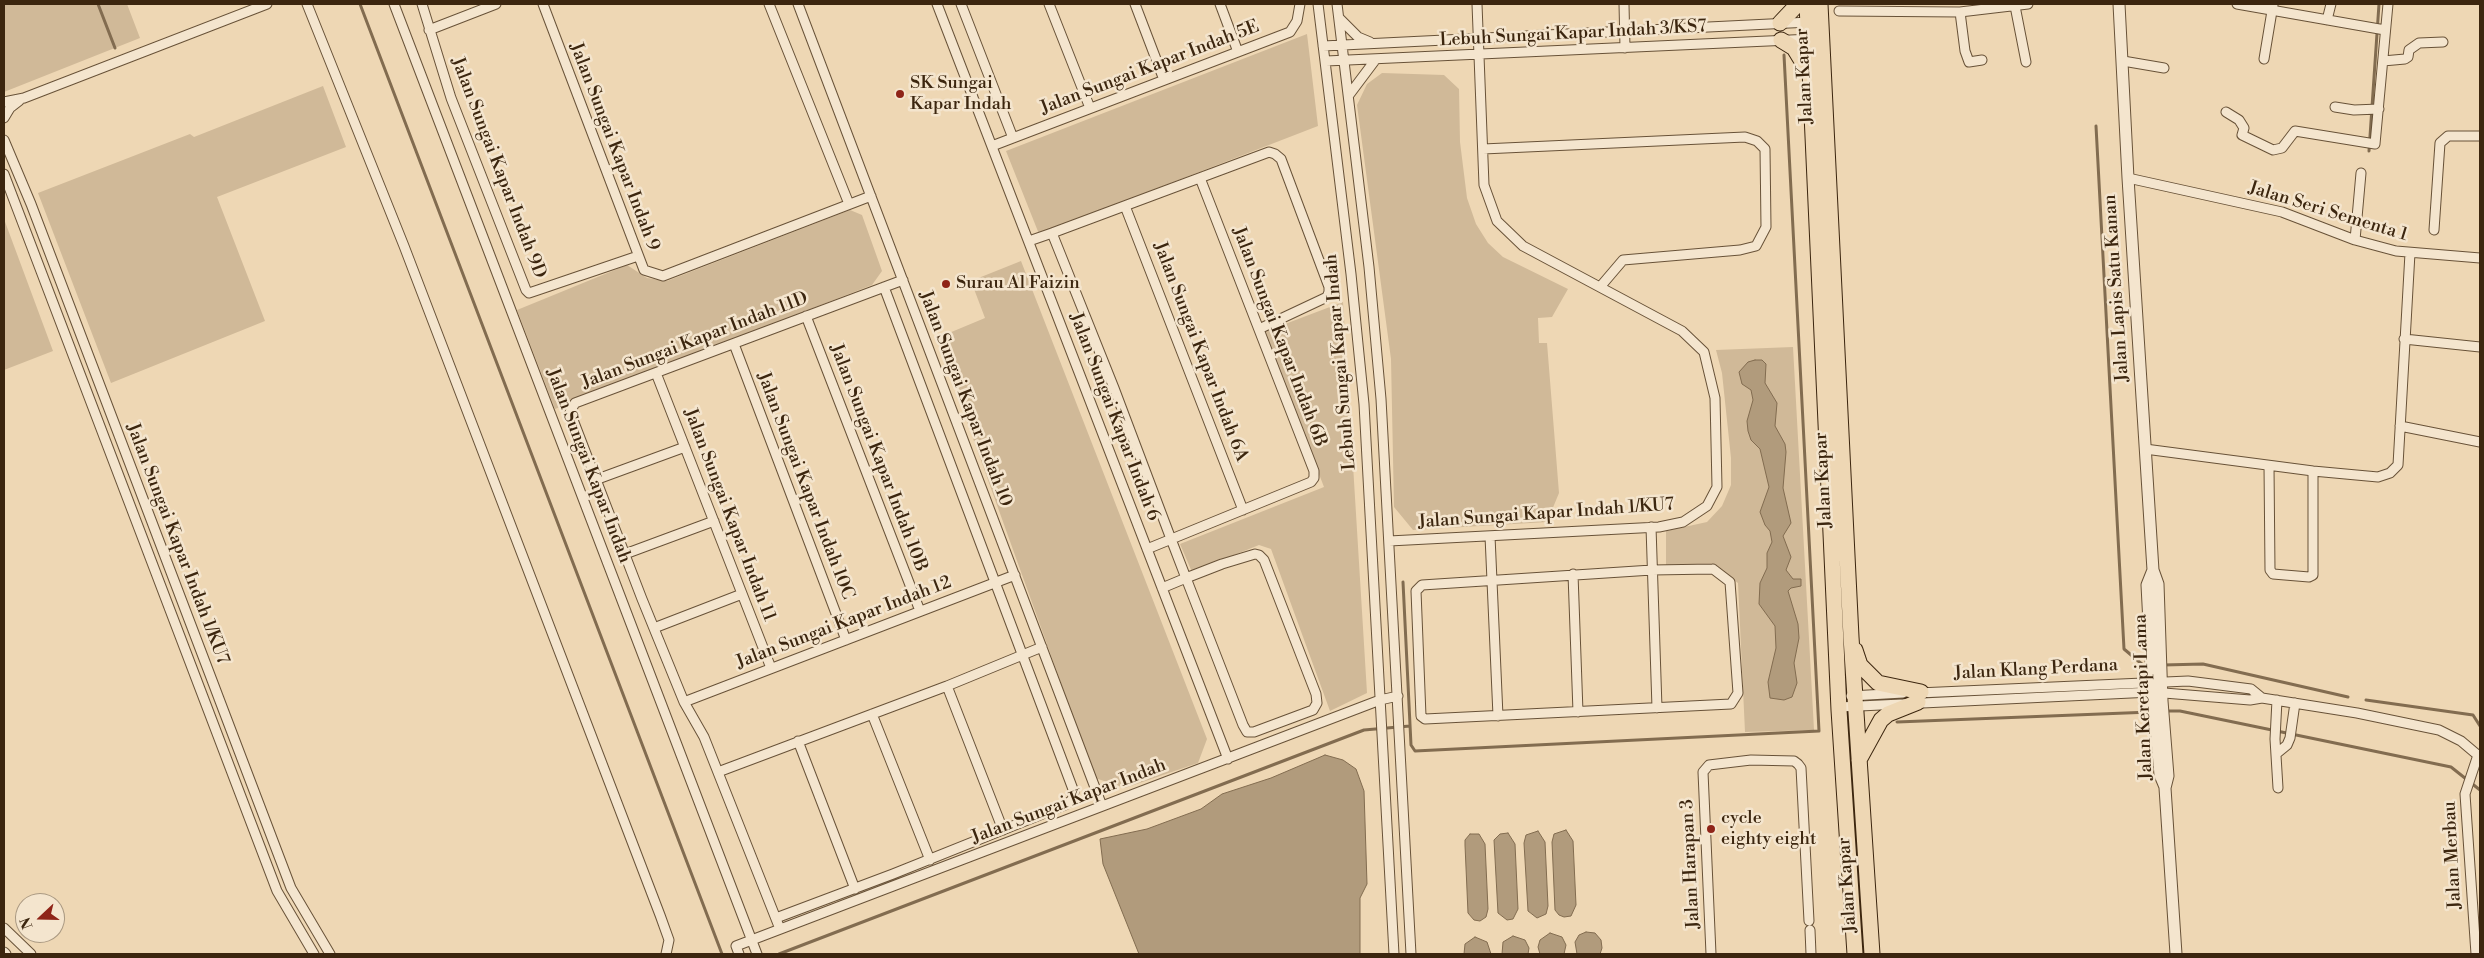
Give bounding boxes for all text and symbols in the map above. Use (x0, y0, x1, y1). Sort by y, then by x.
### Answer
street label: Jalan Sungai Kapar Indah 5E (1038, 16, 1262, 120)
street label: Lebuh Sungai Kapar Indah 3/KS7 (1439, 16, 1707, 52)
street label: Jalan Kapar (1792, 28, 1818, 124)
street label: Jalan Sungai Kapar Indah 9 (564, 40, 664, 254)
street label: Jalan Sungai Kapar Indah 9D (446, 54, 550, 282)
place label: SK Sungai Kapar Indah (910, 73, 1012, 116)
marker: SK Sungai Kapar Indah (894, 88, 906, 100)
street label: Jalan Seri Sementa 1 (2246, 178, 2410, 246)
street label: Jalan Lapis Satu Kanan (2100, 194, 2134, 382)
street label: Jalan Sungai Kapar Indah 6B (1227, 224, 1331, 450)
street label: Jalan Sungai Kapar Indah 6A (1148, 239, 1252, 465)
street label: Lebuh Sungai Kapar Indah (1321, 253, 1361, 471)
place label: Surau Al Faizin (956, 273, 1080, 295)
marker: Surau Al Faizin (940, 278, 952, 290)
street label: Jalan Sungai Kapar Indah 11D (579, 288, 811, 394)
street label: Jalan Sungai Kapar Indah 10 (914, 288, 1016, 510)
street label: Jalan Sungai Kapar Indah 6 (1064, 310, 1164, 524)
street label: Jalan Sungai Kapar Indah 10B (825, 341, 931, 575)
street label: Jalan Sungai Kapar Indah (541, 366, 635, 566)
street label: Jalan Sungai Kapar Indah 10C (752, 369, 858, 603)
street label: Jalan Sungai Kapar Indah 11 (678, 405, 780, 625)
street label: Jalan Sungai Kapar Indah 1/KU7 (121, 420, 233, 668)
street label: Jalan Kapar (1811, 432, 1837, 528)
street label: Jalan Sungai Kapar Indah 1/KU7 (1417, 494, 1675, 534)
street label: Jalan Sungai Kapar Indah 12 (733, 572, 955, 674)
street label: Jalan Keretapi Lama (2130, 614, 2158, 780)
street label: Jalan Klang Perdana (1954, 655, 2118, 685)
street label: Jalan Sungai Kapar Indah (969, 755, 1169, 849)
street label: Jalan Harapan 3 (1677, 799, 1705, 929)
street label: Jalan Merbau (2439, 801, 2467, 909)
place label: cycle eighty eight (1721, 808, 1816, 851)
marker: cycle eighty eight (1705, 823, 1717, 835)
street label: Jalan Kapar (1834, 836, 1862, 934)
north arrow (15, 893, 65, 943)
text: N (17, 915, 37, 931)

